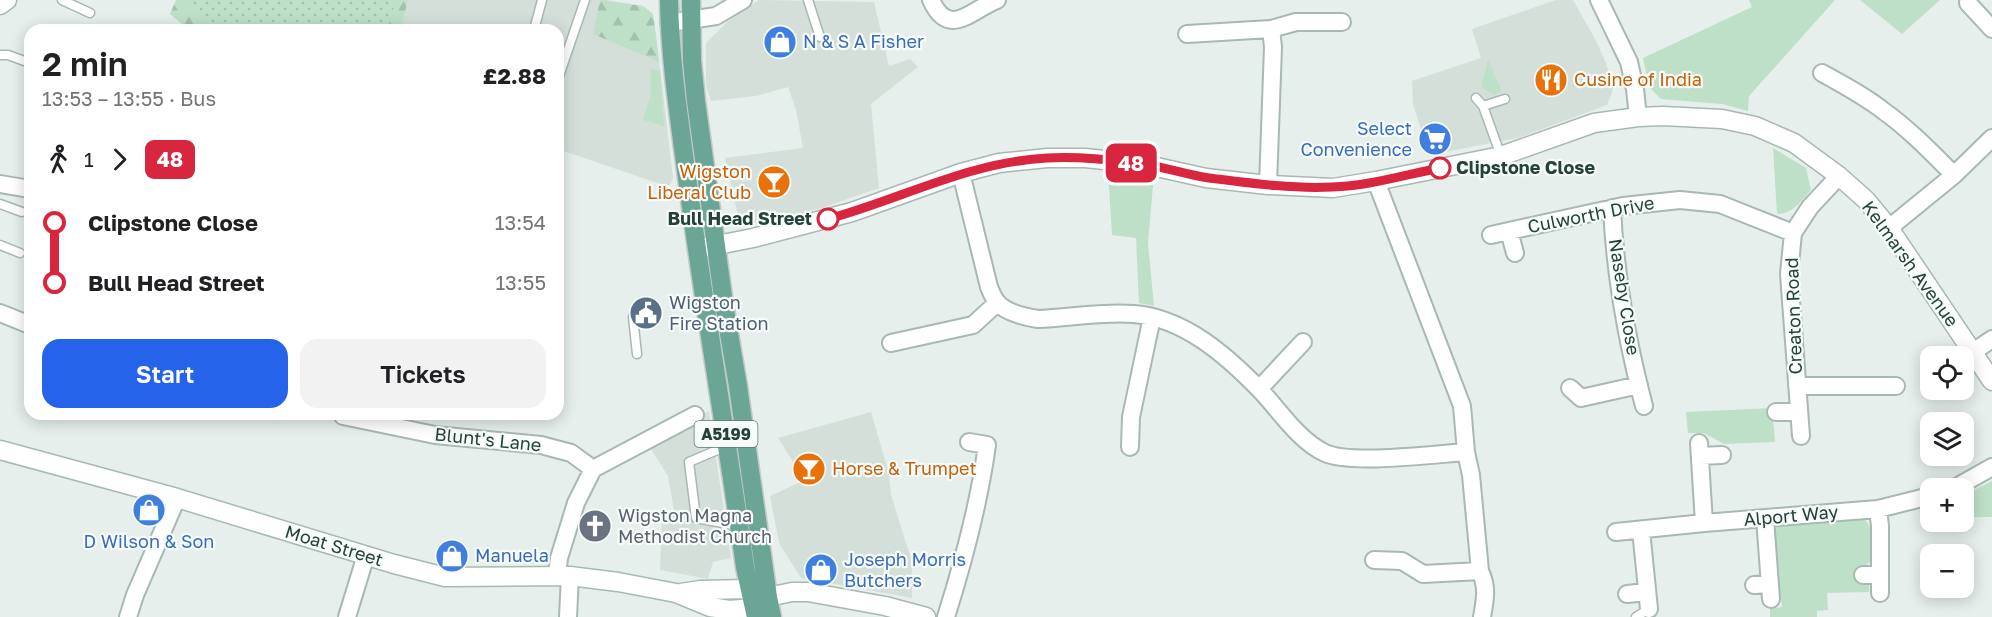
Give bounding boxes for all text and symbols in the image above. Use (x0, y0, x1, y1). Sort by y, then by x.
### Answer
shop icon: N & S A Fisher (762, 24, 798, 60)
place label: N & S A Fisher (803, 30, 924, 52)
text: 2 min (42, 44, 128, 83)
text: £2.88 (483, 62, 546, 89)
restaurant icon: Cusine of India (1533, 62, 1569, 98)
place label: Cusine of India (1574, 68, 1702, 90)
text: 13:53 – 13:55 · Bus (42, 86, 216, 110)
place label: Select Convenience (1300, 117, 1412, 160)
supermarket icon: Select Convenience (1417, 121, 1453, 157)
icon: walk (42, 143, 75, 176)
icon: forward (103, 143, 136, 176)
line badge: 48 (1104, 144, 1158, 182)
text: 48 (157, 146, 183, 172)
text: 1 (84, 147, 94, 171)
text: 48 (1118, 150, 1144, 176)
place label: Clipstone Close (1456, 156, 1595, 178)
marker: Clipstone Close (1429, 157, 1451, 179)
place label: Wigston Liberal Club (647, 160, 751, 203)
bar icon: Wigston Liberal Club (756, 164, 792, 200)
street label: Culworth Drive (1526, 191, 1656, 237)
street label: Kelmarsh Avenue (1858, 196, 1964, 331)
place label: Bull Head Street (668, 207, 812, 229)
marker: Bull Head Street (817, 208, 839, 230)
text: Clipstone Close (88, 209, 258, 236)
text: 13:54 (495, 210, 546, 234)
street label: Naseby Close (1605, 237, 1645, 357)
street label: Creaton Road (1780, 257, 1806, 375)
text: Bull Head Street (88, 269, 265, 296)
text: 13:55 (495, 270, 546, 294)
place label: Wigston Fire Station (669, 291, 769, 334)
public building icon: Wigston Fire Station (628, 295, 664, 331)
button: Start (42, 339, 288, 408)
button: Tickets (300, 339, 546, 408)
map controls (1920, 346, 1974, 598)
button: locate (1920, 346, 1974, 400)
button: layers (1920, 412, 1974, 466)
road number: A5199 (694, 421, 758, 447)
street label: Blunt's Lane (434, 422, 543, 456)
bar icon: Horse & Trumpet (791, 451, 827, 487)
place label: Horse & Trumpet (832, 457, 977, 479)
button: + (1920, 478, 1974, 532)
shop icon: D Wilson & Son (131, 492, 167, 528)
street label: Alport Way (1743, 500, 1839, 530)
place label: Wigston Magna Methodist Church (618, 504, 772, 547)
church icon: Wigston Magna Methodist Church (577, 508, 613, 544)
street label: Moat Street (283, 520, 386, 570)
place label: D Wilson & Son (84, 530, 214, 552)
shop icon: Manuela (434, 538, 470, 574)
place label: Manuela (475, 544, 549, 566)
button: − (1920, 544, 1974, 598)
place label: Joseph Morris Butchers (844, 548, 966, 591)
shop icon: Joseph Morris Butchers (803, 552, 839, 588)

